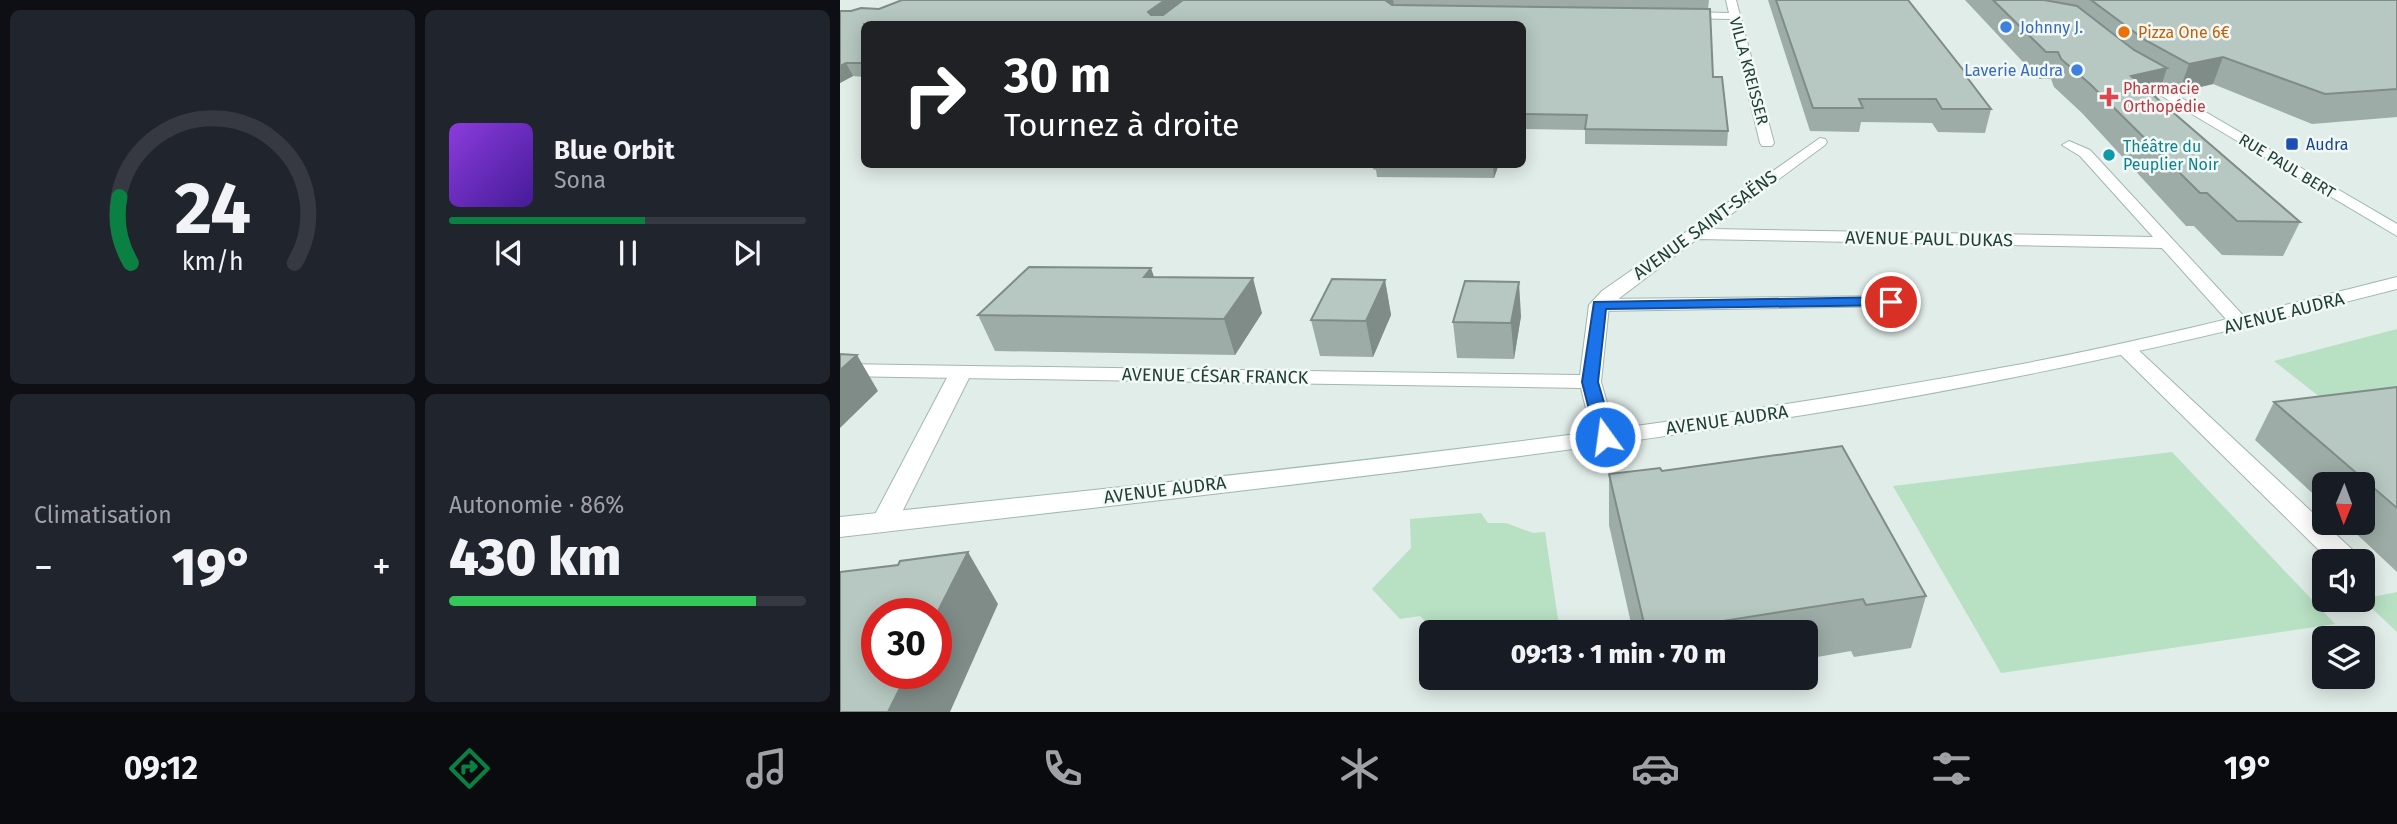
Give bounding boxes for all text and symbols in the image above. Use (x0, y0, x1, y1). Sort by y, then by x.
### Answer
street label: VILLA KREISSER (1725, 15, 1773, 127)
place label: Johnny J. (2020, 18, 2083, 37)
marker: Johnny J. (1998, 19, 2014, 35)
place label: Pizza One 6€ (2138, 23, 2230, 42)
marker: Pizza One 6€ (2116, 24, 2132, 40)
text: 30 m (1004, 46, 1111, 105)
icon: right (889, 49, 980, 140)
place label: Laverie Audra (1964, 61, 2063, 80)
marker: Laverie Audra (2069, 62, 2085, 78)
place label: Pharmacie Orthopédie (2123, 79, 2206, 116)
marker: Pharmacie Orthopédie (2101, 89, 2117, 105)
text: Tournez à droite (1004, 106, 1240, 144)
street label: RUE PAUL BERT (2235, 130, 2339, 203)
text: Blue Orbit (554, 135, 674, 166)
place label: Audra (2306, 135, 2348, 154)
marker: Audra (2284, 136, 2300, 152)
place label: Théâtre du Peuplier Noir (2123, 137, 2219, 174)
marker: Théâtre du Peuplier Noir (2101, 147, 2117, 163)
street label: AVENUE SAINT-SAËNS (1629, 165, 1781, 285)
text: 24 (174, 166, 251, 253)
text: Sona (554, 166, 606, 194)
street label: AVENUE PAUL DUKAS (1845, 227, 2013, 251)
icon: previous (490, 234, 528, 272)
icon: pause (609, 234, 647, 272)
icon: next (728, 234, 766, 272)
text: km/h (182, 247, 243, 277)
pin (1861, 272, 1921, 332)
icon: arrive (1872, 283, 1910, 321)
street label: AVENUE AUDRA (2222, 287, 2347, 339)
street label: AVENUE CÉSAR FRANCK (1122, 362, 1309, 389)
position arrow (1568, 400, 1642, 474)
street label: AVENUE AUDRA (1664, 400, 1790, 439)
street label: AVENUE AUDRA (1103, 471, 1228, 508)
north arrow (2312, 472, 2375, 536)
map controls (2312, 472, 2375, 689)
text: Autonomie · 86% (449, 491, 624, 519)
text: Climatisation (34, 501, 172, 529)
text: 430 km (449, 526, 621, 589)
text: 19° (172, 536, 253, 599)
text: − (34, 544, 53, 590)
text: + (372, 544, 391, 590)
button: sound (2312, 549, 2375, 612)
speed limit sign: 30 (861, 598, 952, 689)
button: layers (2312, 626, 2375, 689)
text: 09:13 · 1 min · 70 m (1511, 639, 1726, 670)
icon: directions (445, 744, 494, 793)
icon: music (742, 744, 791, 793)
icon: phone (1038, 744, 1087, 793)
icon: climate (1335, 744, 1384, 793)
icon: car (1631, 744, 1680, 793)
icon: filters (1927, 744, 1976, 793)
text: 09:12 (124, 749, 198, 787)
text: 19° (2224, 749, 2273, 787)

